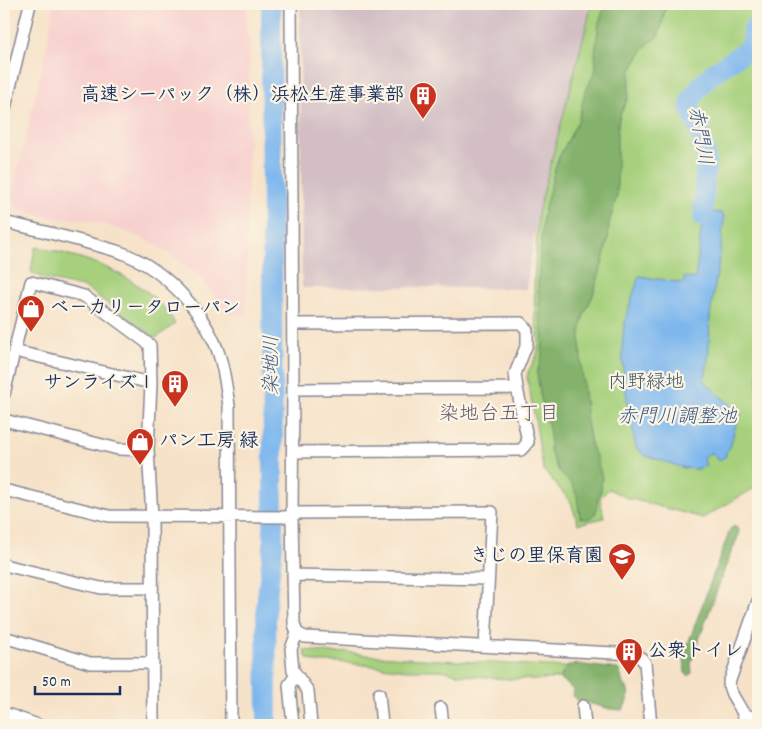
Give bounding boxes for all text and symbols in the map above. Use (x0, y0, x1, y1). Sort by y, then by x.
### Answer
building icon: 高速シーパック（株）浜松生産事業部 (408, 81, 438, 120)
place label: 高速シーパック（株）浜松生産事業部 (81, 83, 404, 110)
water label: 赤門川 (680, 104, 718, 168)
shop icon: ベ－カリ－タローパン (16, 294, 46, 333)
place label: ベ－カリ－タローパン (50, 296, 240, 323)
water label: 染地川 (259, 335, 287, 395)
building icon: サンライズⅠ (160, 369, 190, 408)
park label: 内野緑地 (608, 370, 684, 397)
place label: サンライズⅠ (43, 371, 156, 398)
district label: 染地台五丁目 (439, 401, 559, 429)
water label: 赤門川調整池 (617, 404, 738, 432)
shop icon: パン工房 緑 (125, 427, 155, 466)
place label: パン工房 緑 (159, 429, 258, 456)
school or university icon: きじの里保育園 (607, 542, 637, 581)
place label: きじの里保育園 (470, 544, 603, 571)
building icon: 公衆トイレ (614, 637, 644, 676)
place label: 公衆トイレ (648, 639, 743, 666)
scale bar (35, 664, 120, 696)
text: 50 m (42, 672, 71, 694)

